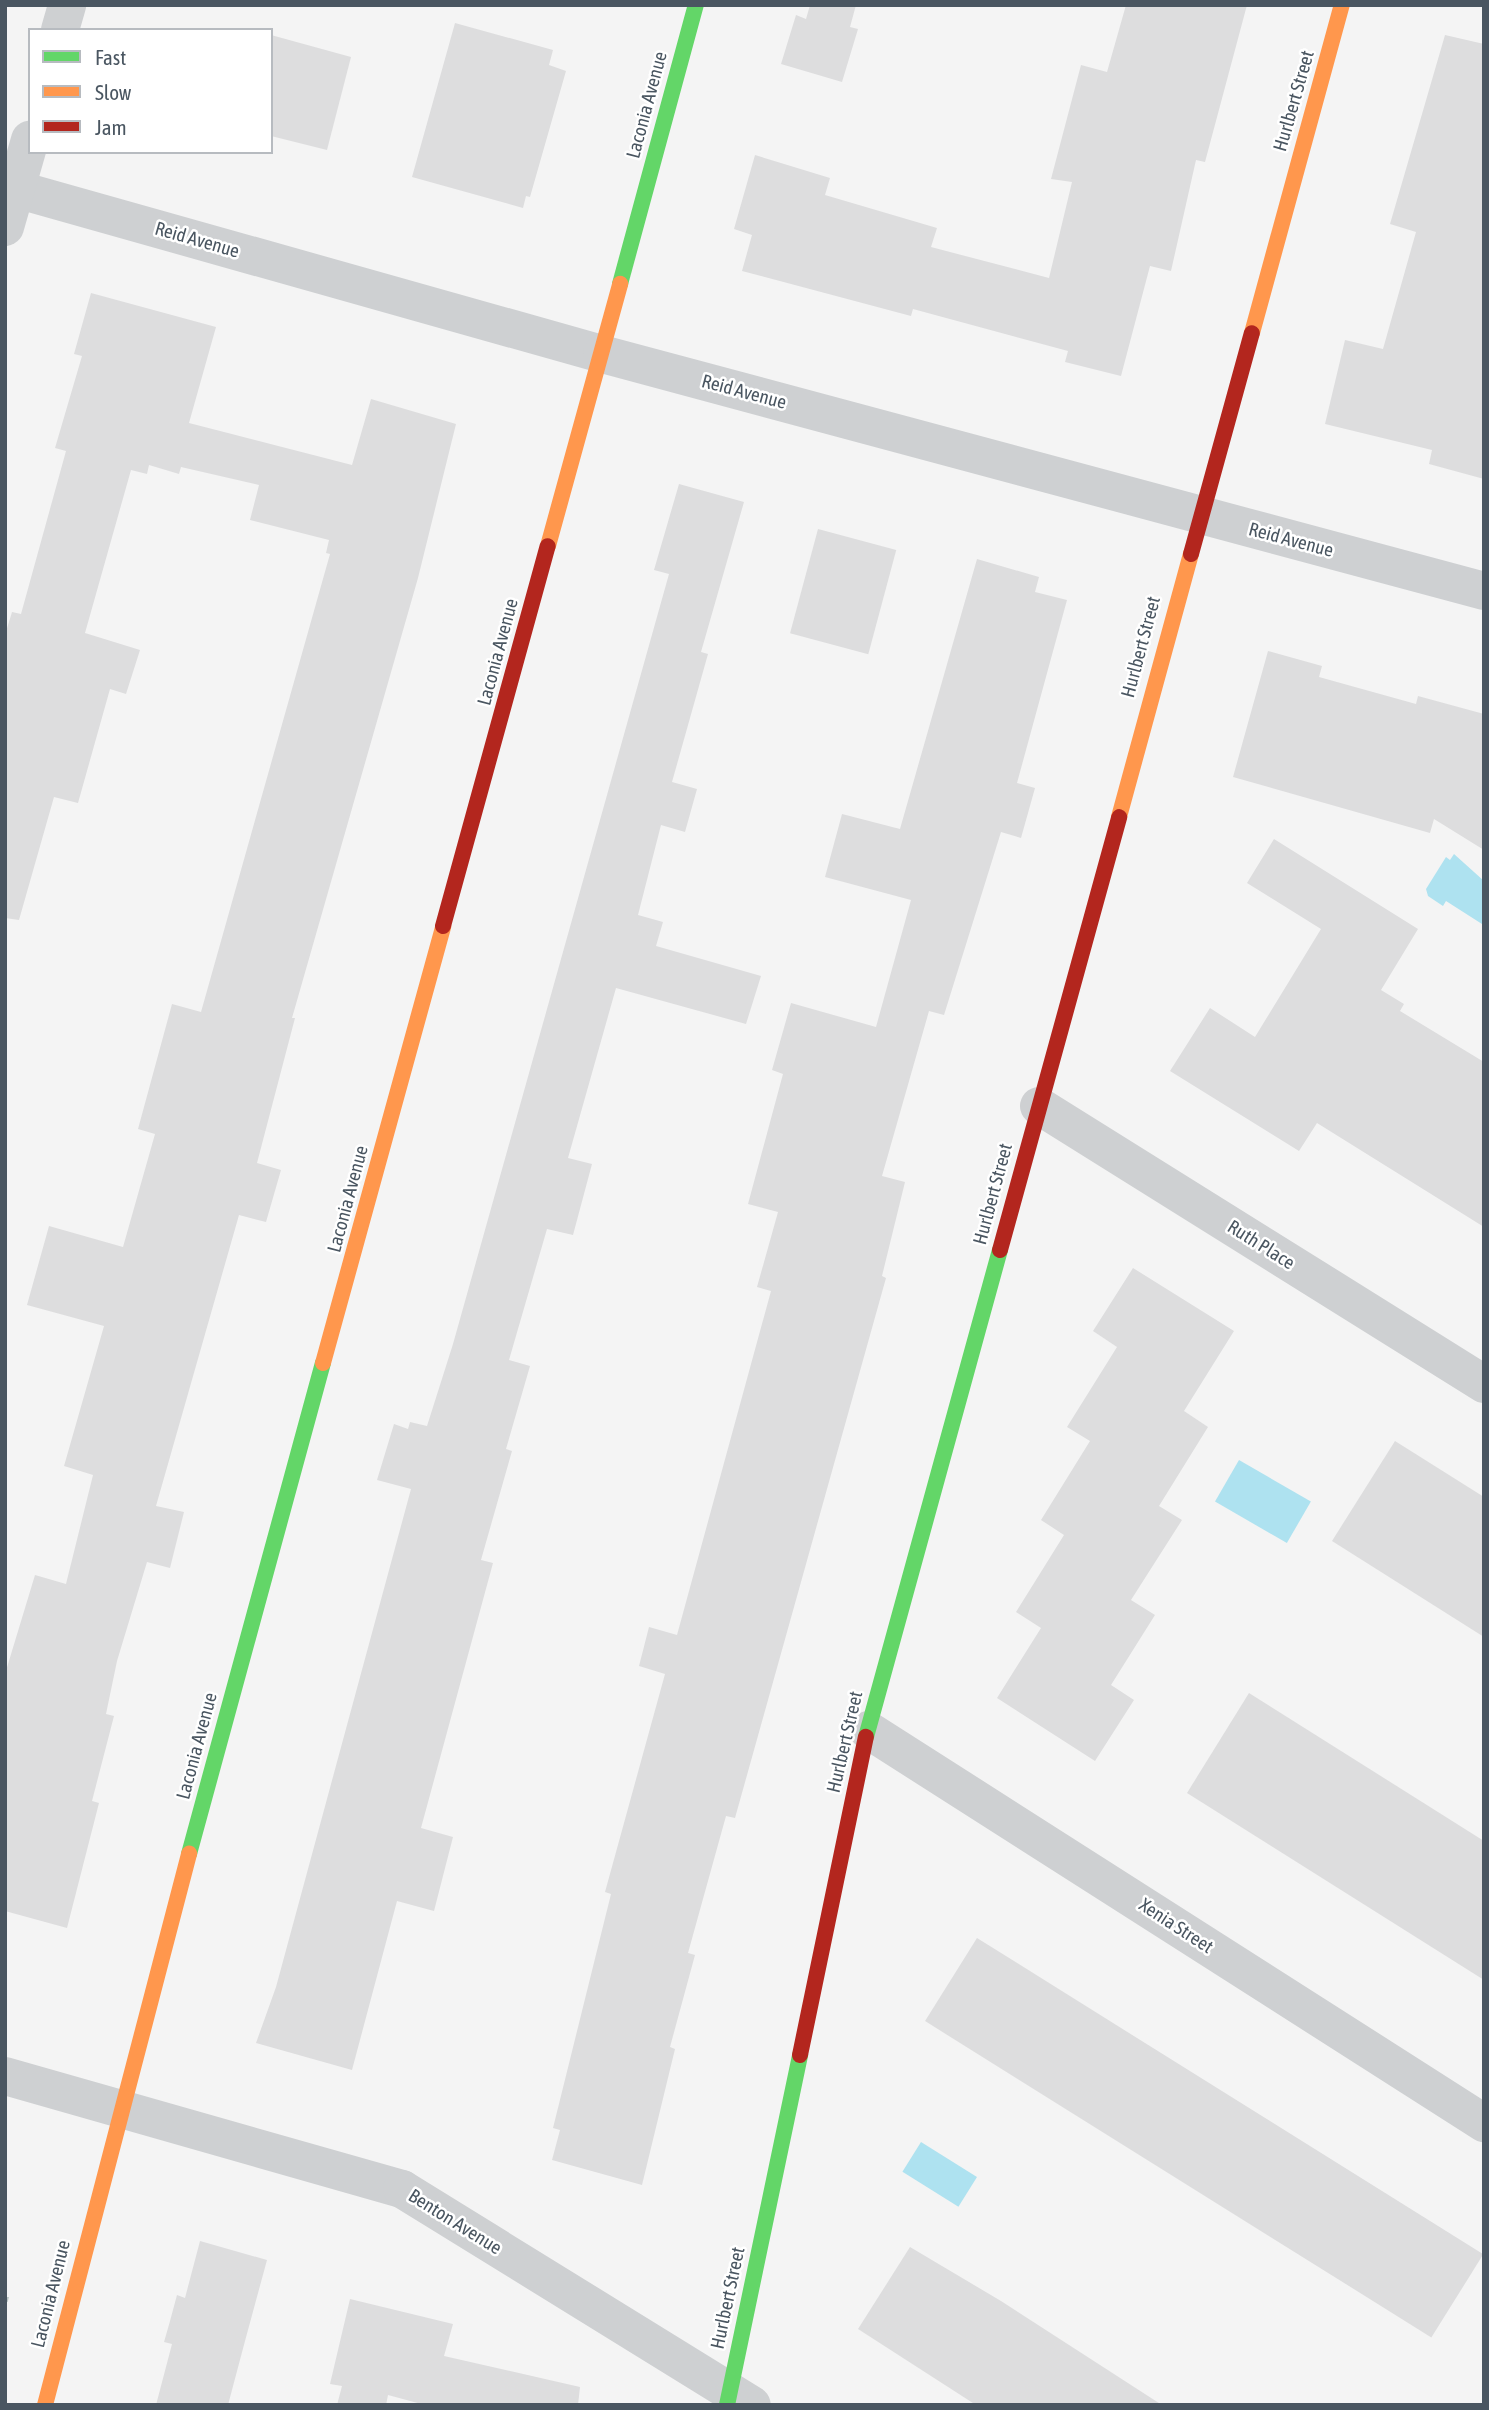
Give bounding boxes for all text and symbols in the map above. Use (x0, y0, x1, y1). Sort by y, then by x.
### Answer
legend (28, 28, 273, 154)
text: Fast (95, 45, 126, 69)
street label: Hurlbert Street (1269, 48, 1319, 154)
street label: Laconia Avenue (622, 49, 672, 161)
text: Slow (95, 80, 131, 104)
text: Jam (95, 115, 127, 139)
street label: Reid Avenue (152, 217, 242, 263)
street label: Reid Avenue (699, 370, 789, 414)
street label: Reid Avenue (1246, 518, 1336, 562)
street label: Hurlbert Street (1117, 594, 1165, 700)
street label: Laconia Avenue (473, 596, 523, 708)
street label: Hurlbert Street (969, 1141, 1017, 1247)
street label: Laconia Avenue (323, 1143, 373, 1255)
street label: Ruth Place (1223, 1216, 1299, 1274)
street label: Hurlbert Street (822, 1689, 868, 1795)
street label: Laconia Avenue (172, 1690, 222, 1802)
street label: Xenia Street (1135, 1894, 1217, 1958)
street label: Benton Avenue (404, 2184, 506, 2260)
street label: Laconia Avenue (27, 2238, 75, 2350)
street label: Hurlbert Street (706, 2245, 750, 2351)

